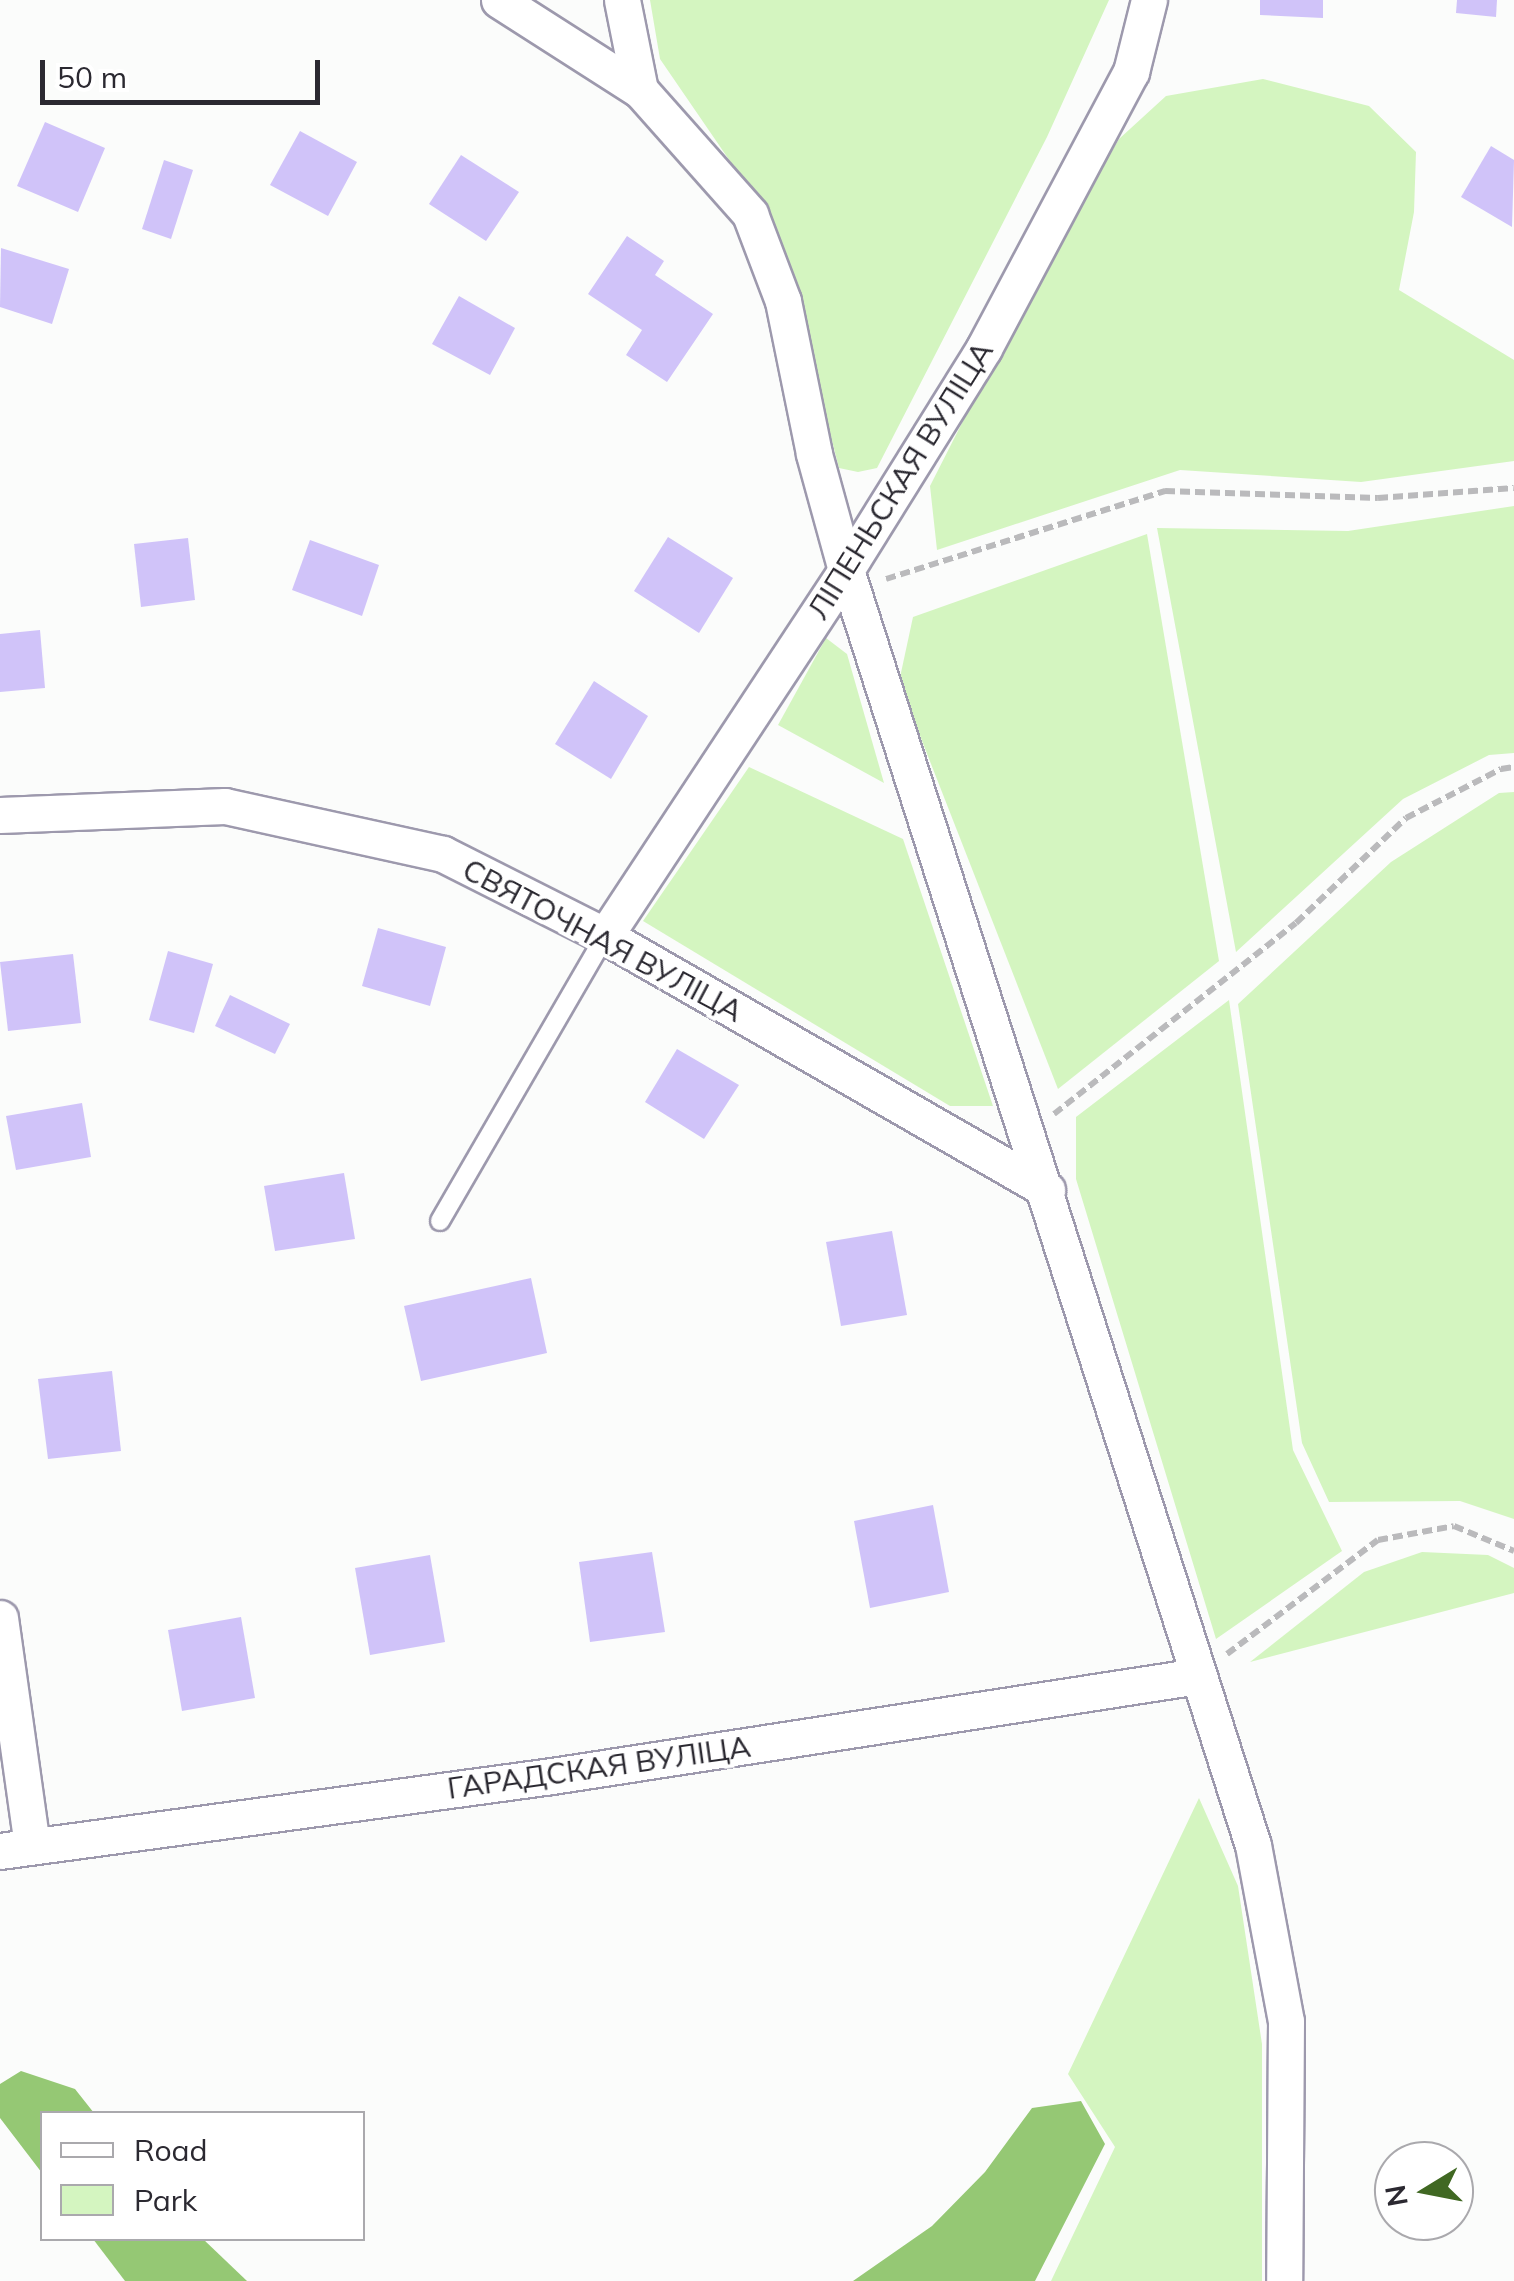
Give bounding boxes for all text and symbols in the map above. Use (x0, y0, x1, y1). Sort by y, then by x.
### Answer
scale bar (45, 40, 325, 102)
text: 50 m (57, 58, 127, 96)
street label: ЛІПЕНЬСКАЯ ВУЛІЦА (800, 334, 1000, 626)
street label: СВЯТОЧНАЯ ВУЛІЦА (457, 851, 749, 1029)
street label: ГАРАДСКАЯ ВУЛІЦА (445, 1728, 753, 1806)
legend (40, 2111, 365, 2241)
text: Road (134, 2131, 208, 2169)
north arrow (1374, 2141, 1474, 2241)
text: Park (134, 2181, 197, 2219)
text: N (1377, 2183, 1415, 2209)

